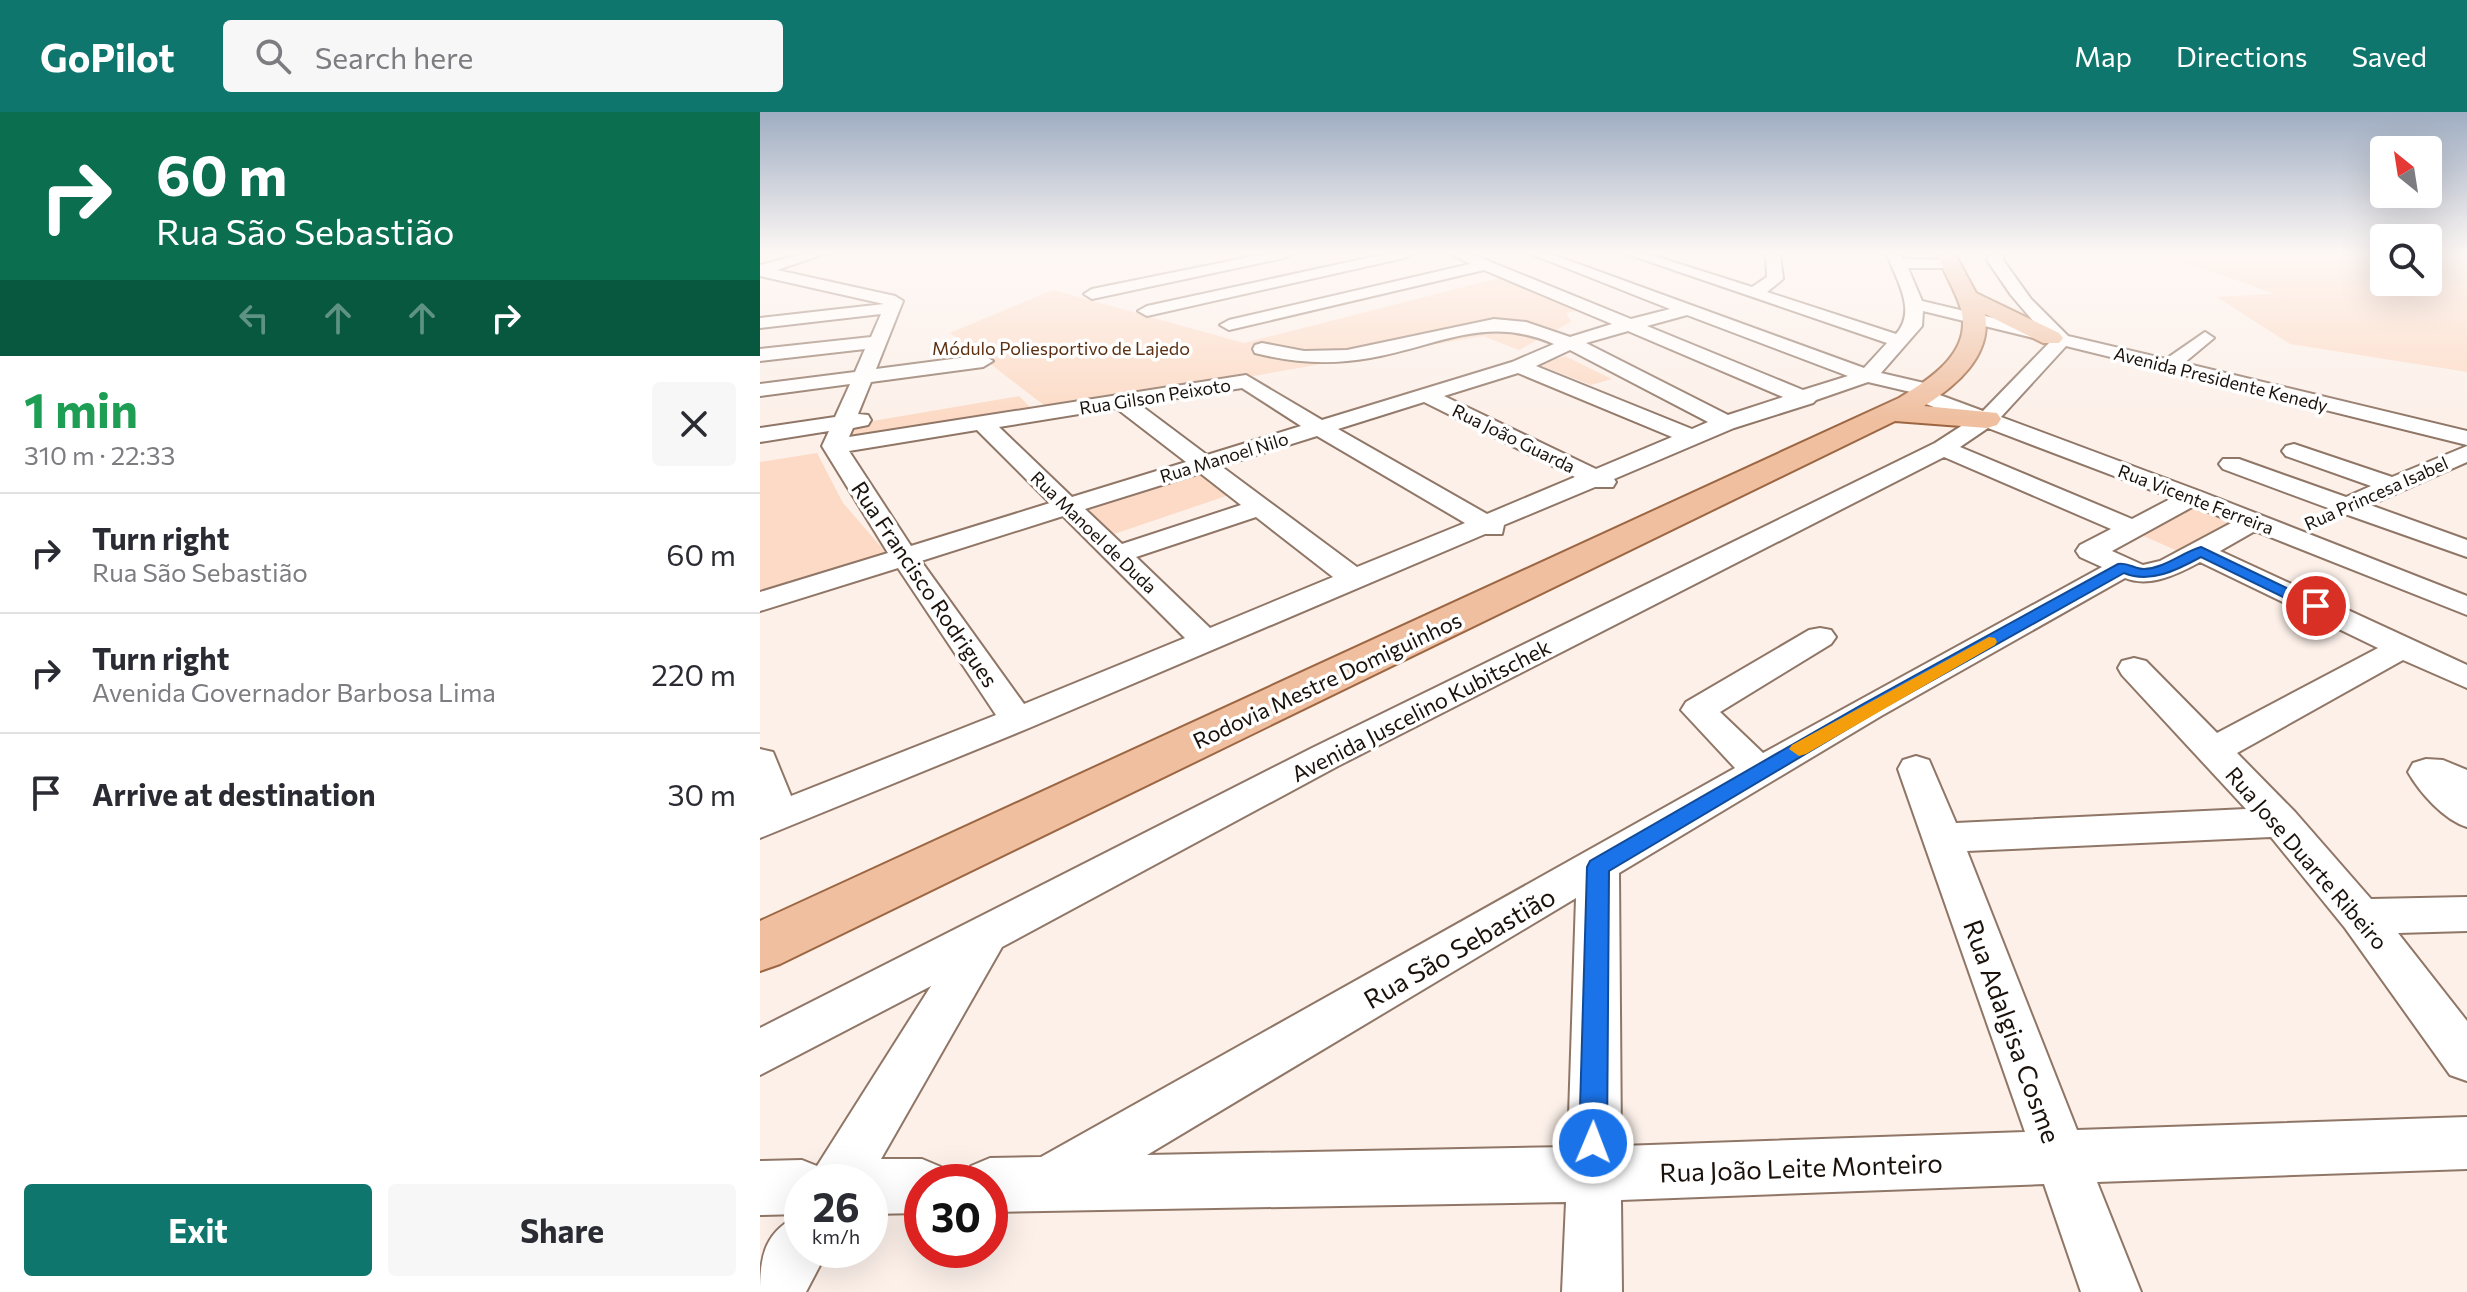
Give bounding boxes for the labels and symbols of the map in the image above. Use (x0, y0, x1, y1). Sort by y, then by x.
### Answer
north arrow (2370, 136, 2442, 208)
park label: Módulo Poliesportivo de Lajedo (932, 337, 1190, 359)
street label: Avenida Presidente Kenedy (2112, 342, 2330, 416)
street label: Rua Gilson Peixoto (1078, 373, 1232, 419)
street label: Rua João Guarda (1449, 399, 1579, 477)
street label: Rua Manoel Nilo (1157, 427, 1291, 487)
street label: Rua Princesa Isabel (2301, 451, 2451, 535)
street label: Rua Vicente Ferreira (2115, 459, 2277, 539)
street label: Rua Manoel de Duda (1027, 466, 1161, 598)
street label: Rua Francisco Rodrigues (846, 476, 1004, 692)
pin (2282, 572, 2350, 640)
street label: Rodovia Mestre Domiguinhos (1188, 606, 1466, 754)
street label: Avenida Juscelino Kubitschek (1287, 633, 1555, 787)
street label: Rua Jose Duarte Ribeiro (2220, 761, 2394, 955)
street label: Rua São Sebastião (1358, 880, 1560, 1014)
street label: Rua Adalgisa Cosme (1958, 915, 2068, 1147)
position arrow (1551, 1101, 1635, 1185)
street label: Rua João Leite Monteiro (1659, 1147, 1943, 1187)
speed limit sign: 30 (904, 1164, 1008, 1268)

